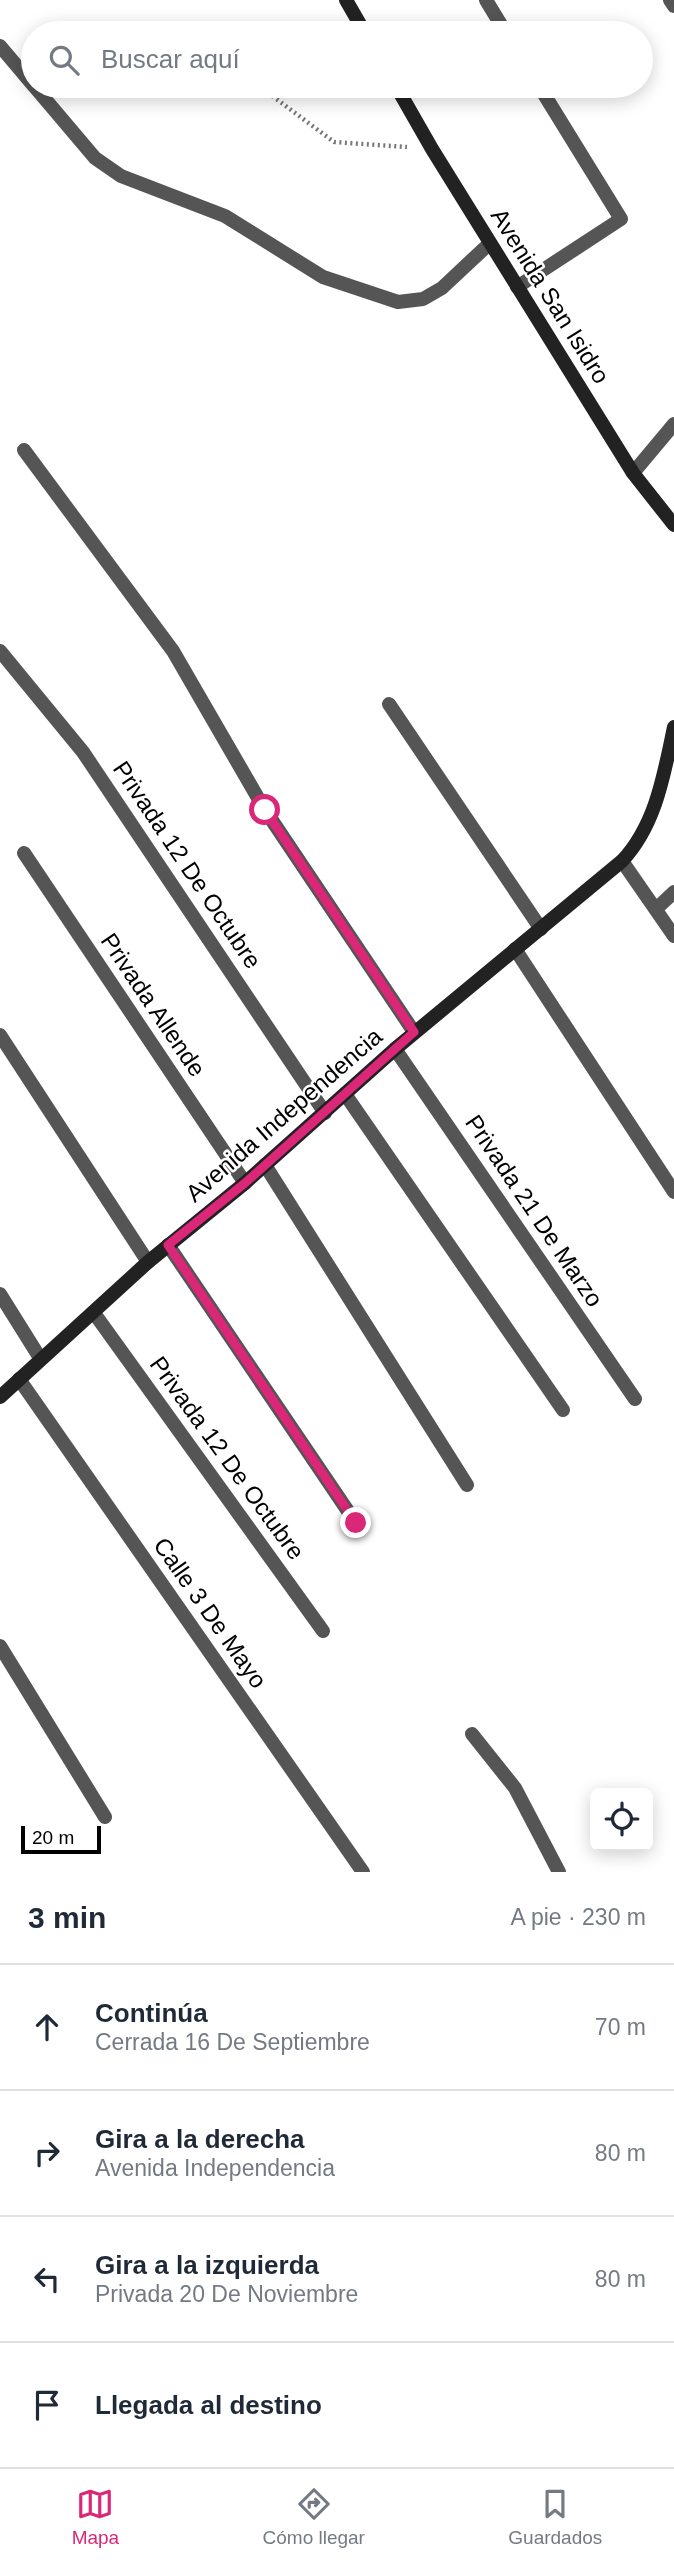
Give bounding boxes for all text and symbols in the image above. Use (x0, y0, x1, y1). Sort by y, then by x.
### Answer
search box (21, 21, 653, 98)
icon: search (45, 41, 83, 79)
text: Buscar aquí (101, 44, 240, 74)
street label: Avenida San Isidro (486, 203, 615, 388)
street label: Privada 12 De Octubre (108, 756, 267, 973)
route start (249, 794, 280, 825)
street label: Privada Allende (96, 928, 211, 1081)
street label: Avenida Independencia (180, 1022, 388, 1207)
street label: Privada 21 De Marzo (460, 1110, 609, 1312)
street label: Privada 12 De Octubre (145, 1351, 310, 1564)
route end (340, 1507, 371, 1538)
street label: Calle 3 De Mayo (148, 1532, 272, 1693)
map controls (590, 1788, 653, 1851)
button: locate (590, 1788, 653, 1851)
scale bar (21, 1823, 102, 1855)
text: 20 m (32, 1827, 74, 1848)
text: 3 min (28, 1901, 106, 1934)
text: A pie · 230 m (510, 1904, 646, 1930)
text: Continúa (95, 1998, 208, 2028)
icon: ahead (28, 2008, 66, 2046)
text: 70 m (595, 2014, 646, 2040)
text: Cerrada 16 De Septiembre (95, 2029, 370, 2055)
text: Gira a la derecha (95, 2124, 305, 2154)
icon: right (28, 2134, 66, 2172)
text: 80 m (595, 2140, 646, 2166)
text: Avenida Independencia (95, 2155, 335, 2181)
text: Gira a la izquierda (95, 2250, 319, 2280)
icon: left (28, 2260, 66, 2298)
text: 80 m (595, 2266, 646, 2292)
text: Privada 20 De Noviembre (95, 2281, 358, 2307)
icon: arrive (28, 2386, 66, 2424)
text: Llegada al destino (95, 2390, 322, 2420)
tab: Mapa (72, 2485, 119, 2549)
tab: Cómo llegar (263, 2485, 365, 2549)
tab: Guardados (508, 2485, 602, 2549)

